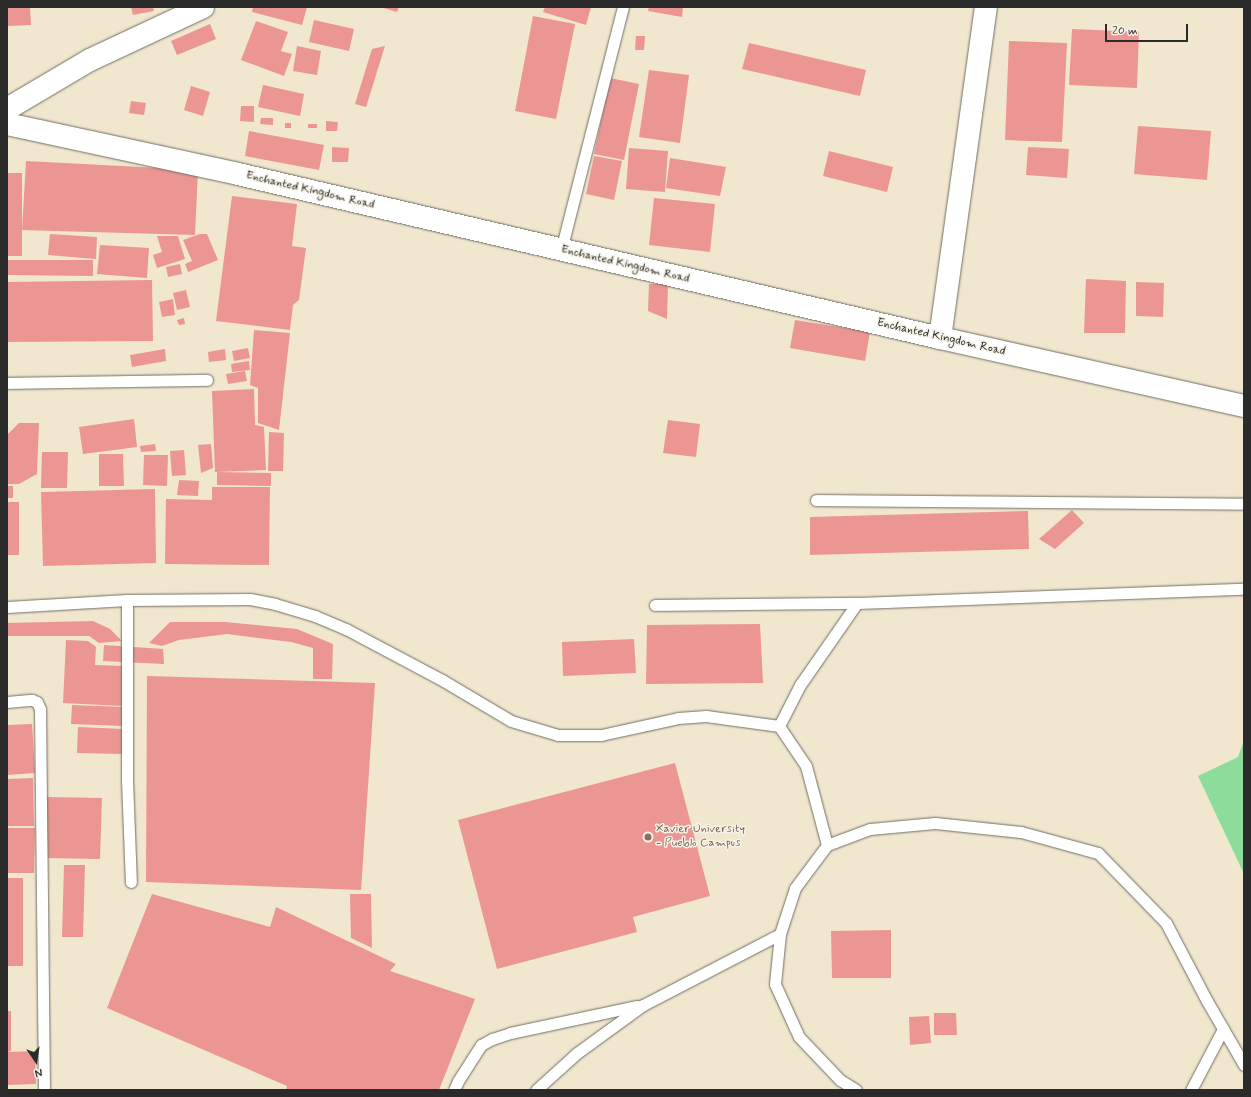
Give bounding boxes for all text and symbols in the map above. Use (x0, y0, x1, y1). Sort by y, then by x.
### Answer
scale bar (1107, 16, 1190, 42)
text: 20 m (1112, 23, 1138, 39)
street label: Enchanted Kingdom Road (245, 169, 375, 213)
street label: Enchanted Kingdom Road (560, 243, 690, 287)
street label: Enchanted Kingdom Road (876, 316, 1006, 360)
place label: Xavier University - Pueblo Campus (656, 823, 745, 851)
marker: Xavier University - Pueblo Campus (643, 832, 653, 842)
north arrow (16, 1041, 56, 1081)
text: N (34, 1065, 44, 1080)

